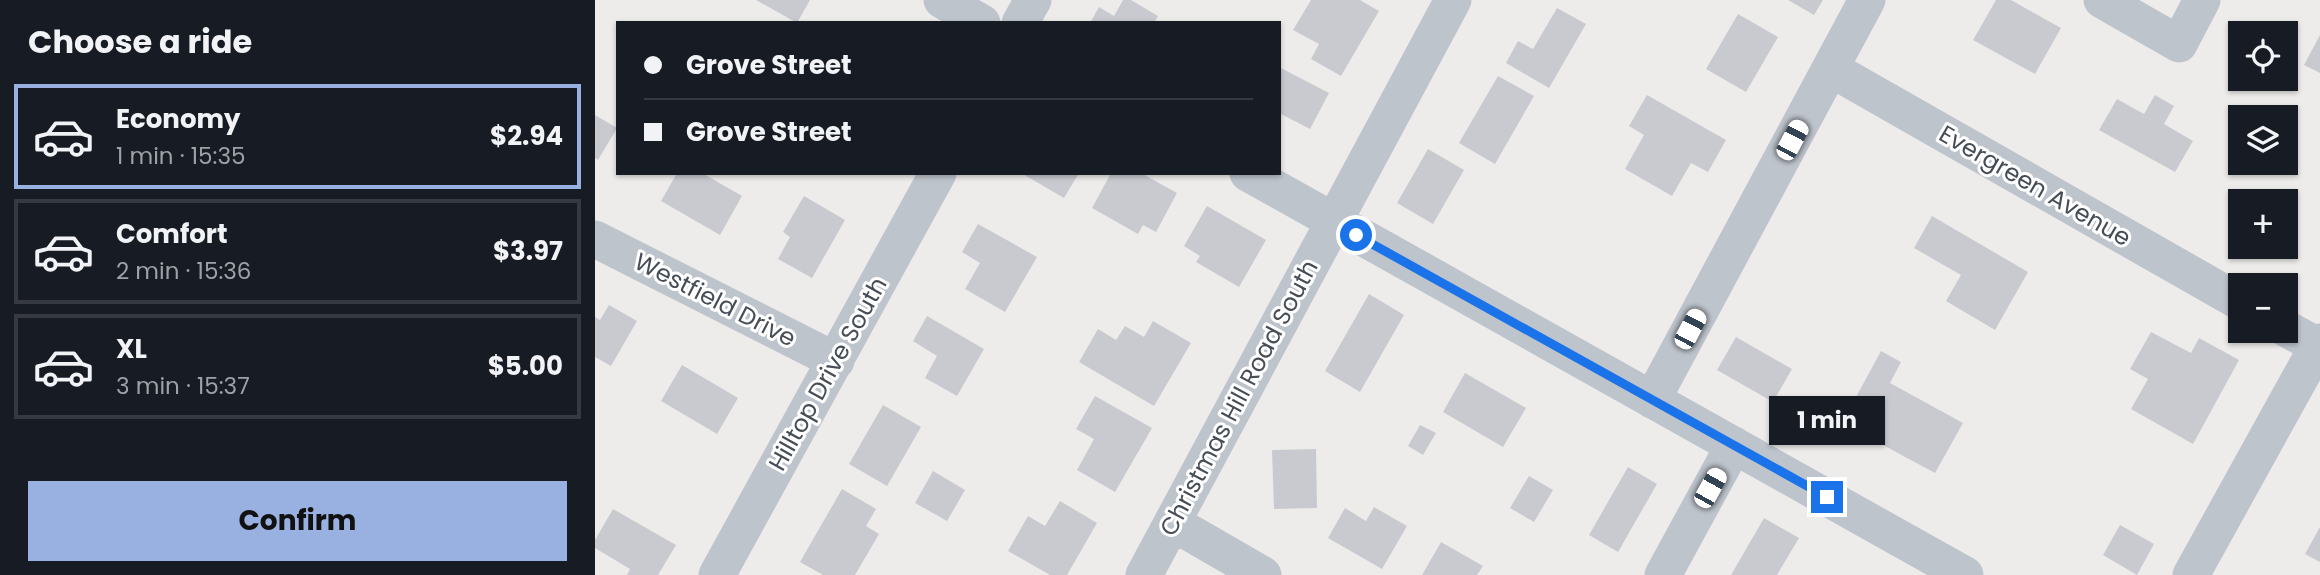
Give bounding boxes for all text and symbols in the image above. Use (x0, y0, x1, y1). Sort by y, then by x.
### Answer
text: Choose a ride (28, 19, 252, 64)
map controls (2228, 21, 2298, 343)
button: locate (2228, 21, 2298, 91)
text: Grove Street (686, 47, 852, 83)
text: Economy (116, 101, 240, 137)
icon: car (32, 105, 95, 168)
button: layers (2228, 105, 2298, 175)
text: Grove Street (686, 114, 852, 150)
car (1773, 117, 1812, 163)
street label: Evergreen Avenue (1933, 117, 2137, 254)
text: $2.94 (490, 118, 563, 154)
text: 1 min · 15:35 (116, 140, 245, 172)
button: + (2228, 189, 2298, 259)
text: Comfort (116, 216, 228, 252)
route start (1340, 219, 1372, 251)
icon: car (32, 220, 95, 283)
text: $3.97 (493, 233, 563, 269)
street label: Westfield Drive (629, 245, 802, 354)
street label: Christmas Hill Road South (1152, 254, 1326, 542)
text: 2 min · 15:36 (116, 255, 251, 287)
street label: Hilltop Drive South (761, 271, 894, 476)
button: − (2228, 273, 2298, 343)
car (1671, 306, 1710, 352)
text: XL (116, 331, 147, 367)
icon: car (32, 335, 95, 398)
text: $5.00 (488, 348, 563, 384)
text: 3 min · 15:37 (116, 370, 250, 402)
callout: 1 min (1769, 396, 1885, 444)
text: 1 min (1797, 404, 1857, 436)
car (1691, 465, 1730, 511)
button: Confirm (28, 481, 567, 561)
route end (1811, 481, 1843, 513)

